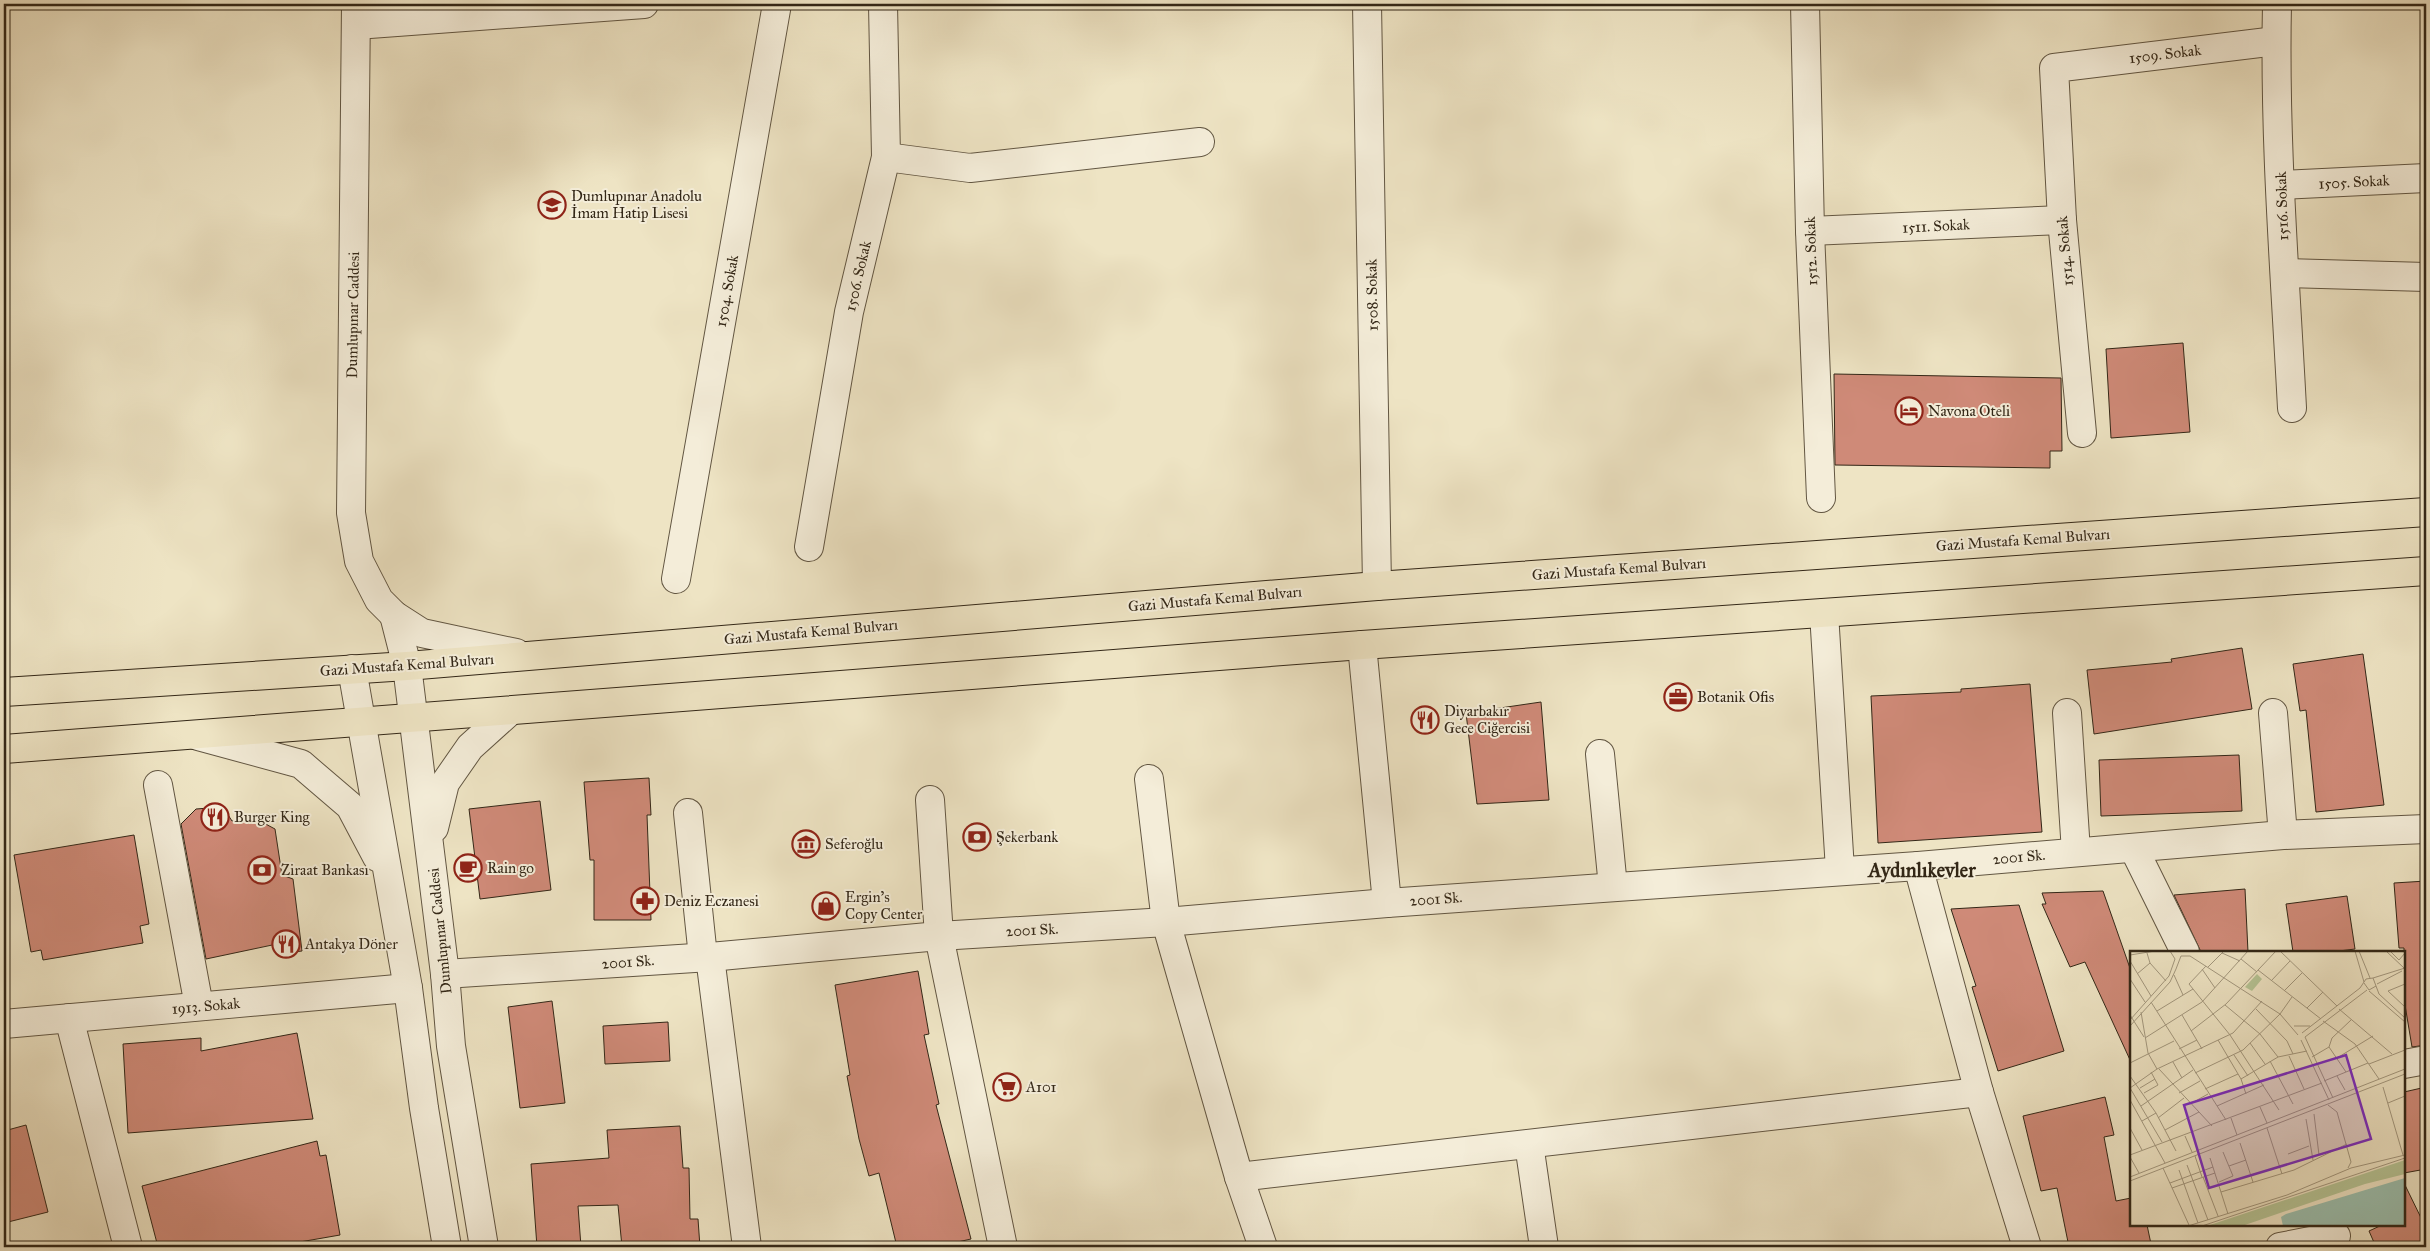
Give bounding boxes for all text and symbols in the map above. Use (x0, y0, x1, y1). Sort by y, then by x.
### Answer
street label: 1509. Sokak (2128, 41, 2202, 67)
street label: 1516. Sokak (2272, 171, 2292, 241)
street label: 1505. Sokak (2318, 171, 2390, 193)
place label: Dumlupınar Anadolu İmam Hatip Lisesi (571, 187, 702, 222)
school or university icon: Dumlupınar Anadolu İmam Hatip Lisesi (537, 190, 567, 220)
street label: 1511. Sokak (1902, 215, 1970, 237)
street label: 1514. Sokak (2053, 215, 2077, 287)
street label: 1512. Sokak (1801, 216, 1821, 286)
street label: 1506. Sokak (841, 239, 875, 313)
street label: Dumlupınar Caddesi (343, 251, 363, 379)
street label: 1504. Sokak (712, 253, 742, 329)
street label: 1508. Sokak (1362, 259, 1382, 331)
hotel icon: Navona Oteli (1894, 396, 1924, 426)
place label: Navona Oteli (1928, 402, 2010, 420)
street label: Gazi Mustafa Kemal Bulvarı (1935, 525, 2111, 555)
street label: Gazi Mustafa Kemal Bulvarı (1531, 554, 1707, 584)
street label: Gazi Mustafa Kemal Bulvarı (1127, 582, 1303, 616)
street label: Gazi Mustafa Kemal Bulvarı (723, 615, 899, 649)
street label: Gazi Mustafa Kemal Bulvarı (319, 650, 495, 680)
office icon: Botanik Ofis (1663, 682, 1693, 712)
place label: Botanik Ofis (1697, 688, 1774, 706)
place label: Diyarbakır Gece Ciğercisi (1444, 702, 1530, 737)
restaurant icon: Diyarbakır Gece Ciğercisi (1410, 705, 1440, 735)
restaurant icon: Burger King (200, 802, 230, 832)
place label: Burger King (234, 808, 311, 826)
bank icon: Şekerbank (962, 822, 992, 852)
place label: Şekerbank (996, 828, 1058, 846)
museum icon: Seferoğlu (791, 829, 821, 859)
place label: Seferoğlu (825, 835, 883, 853)
street label: 2001 Sk. (1992, 846, 2046, 868)
cafe icon: Rain go (453, 853, 483, 883)
bank icon: Ziraat Bankası (247, 855, 277, 885)
district label: Aydınlıkevler (1866, 858, 1976, 883)
place label: Rain go (487, 859, 534, 877)
place label: Ziraat Bankası (281, 861, 369, 879)
street label: Dumlupınar Caddesi (424, 867, 456, 995)
pharmacy icon: Deniz Eczanesi (630, 886, 660, 916)
place label: Ergin's Copy Center (845, 888, 923, 923)
street label: 2001 Sk. (1409, 888, 1463, 910)
shop icon: Ergin's Copy Center (811, 891, 841, 921)
place label: Deniz Eczanesi (664, 892, 759, 910)
street label: 2001 Sk. (1005, 920, 1059, 940)
restaurant icon: Antakya Döner (271, 929, 301, 959)
place label: Antakya Döner (304, 935, 398, 953)
street label: 2001 Sk. (601, 951, 655, 973)
inset map (2130, 951, 2405, 1226)
street label: 1913. Sokak (171, 994, 241, 1018)
supermarket icon: A101 (992, 1072, 1022, 1102)
place label: A101 (1025, 1078, 1057, 1096)

